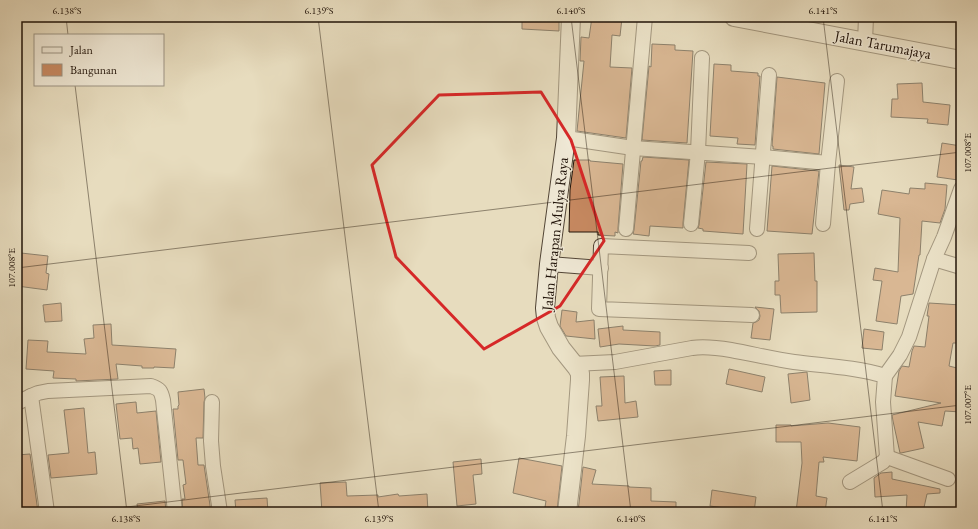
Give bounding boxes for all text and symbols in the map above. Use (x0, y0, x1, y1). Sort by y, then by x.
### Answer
text: 6.138°S (52, 4, 82, 17)
text: 6.139°S (304, 4, 334, 17)
text: 6.140°S (556, 4, 586, 17)
text: 6.141°S (808, 4, 838, 17)
street label: Jalan Tarumajaya (831, 25, 933, 63)
legend (34, 34, 164, 86)
text: Jalan (69, 42, 94, 58)
text: Bangunan (70, 62, 118, 78)
text: 107.008°E (961, 133, 974, 173)
street label: Jalan Harapan Mulya Raya (537, 156, 572, 314)
text: 107.008°E (5, 248, 18, 288)
text: 107.007°E (961, 385, 974, 425)
text: 6.138°S (111, 512, 141, 525)
text: 6.139°S (364, 512, 394, 525)
text: 6.140°S (616, 512, 646, 525)
text: 6.141°S (868, 512, 898, 525)

